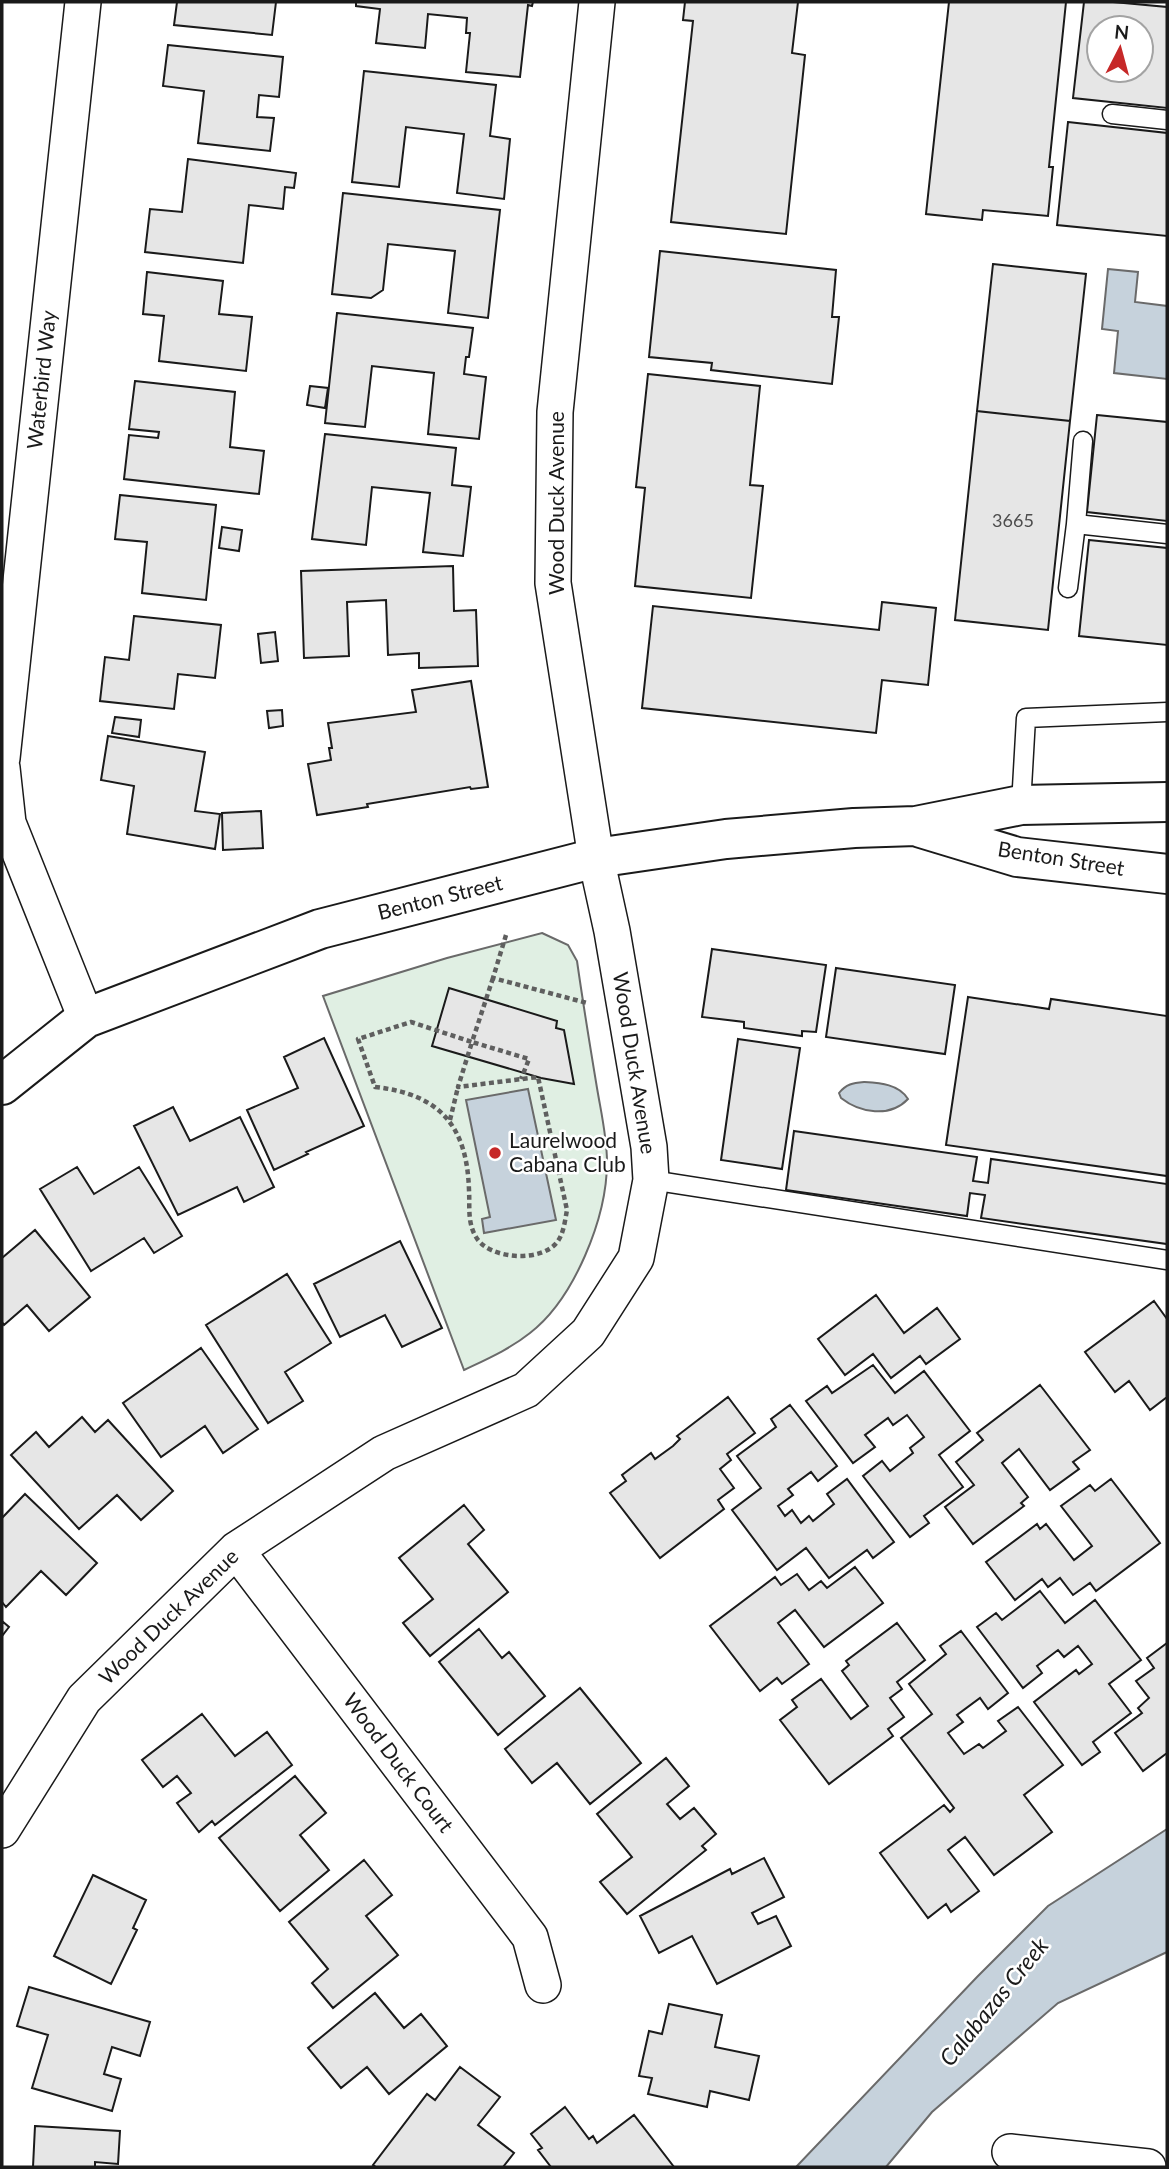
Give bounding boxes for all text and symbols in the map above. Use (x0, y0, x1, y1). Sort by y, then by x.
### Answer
north arrow (1085, 14, 1155, 84)
text: N (1113, 19, 1130, 44)
street label: Waterbird Way (21, 309, 60, 451)
street label: Wood Duck Avenue (543, 411, 568, 595)
house number: 3665 (992, 509, 1034, 531)
street label: Benton Street (996, 835, 1127, 880)
street label: Benton Street (375, 869, 505, 924)
street label: Wood Duck Avenue (609, 970, 662, 1156)
place label: Laurelwood Cabana Club (509, 1127, 626, 1176)
marker: Laurelwood Cabana Club (487, 1145, 503, 1161)
street label: Wood Duck Avenue (93, 1543, 243, 1689)
street label: Wood Duck Court (339, 1688, 460, 1837)
water label: Calabazas Creek (933, 1931, 1054, 2071)

